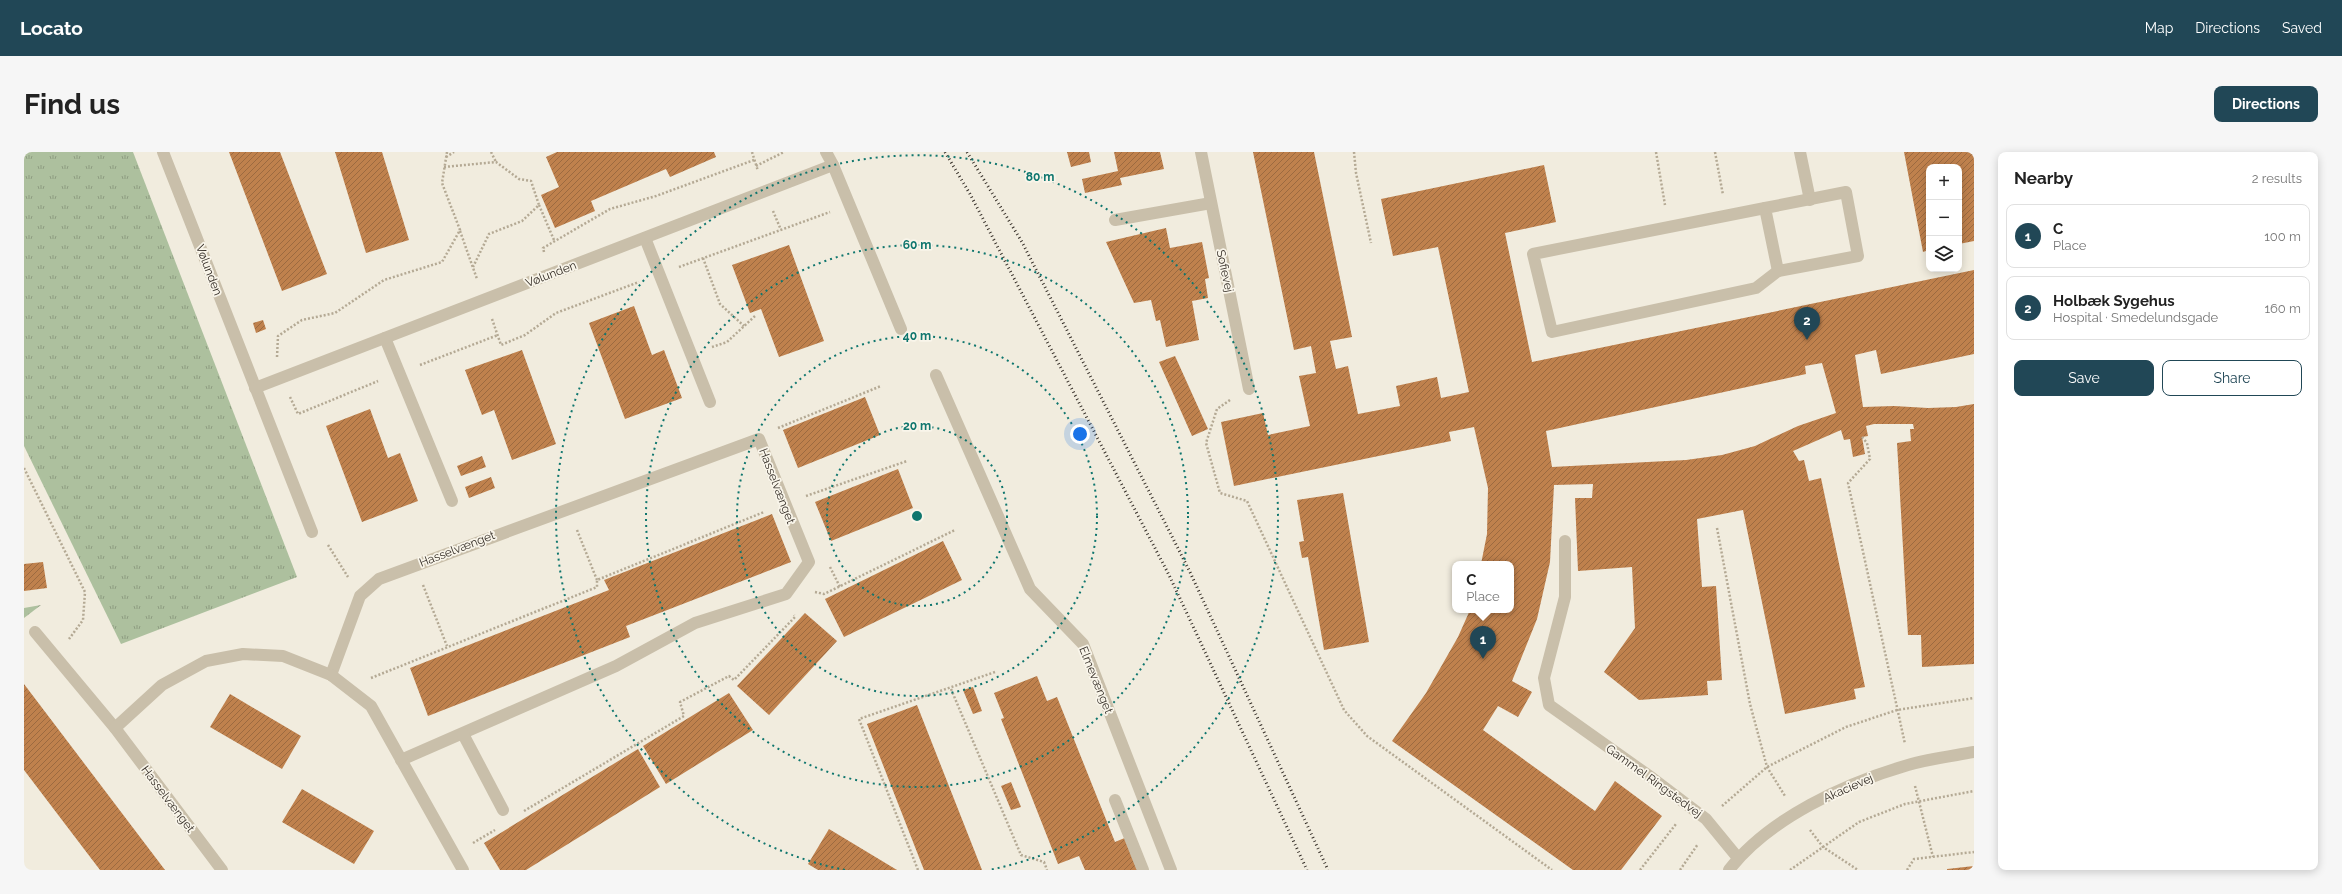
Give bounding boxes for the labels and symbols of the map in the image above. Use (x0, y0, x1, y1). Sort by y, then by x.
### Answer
text: 80 m (1026, 170, 1054, 184)
text: 60 m (903, 238, 931, 252)
street label: Vølunden (193, 243, 225, 297)
street label: Sofievej (1214, 248, 1236, 294)
street label: Vølunden (524, 258, 578, 290)
pin: 2 (1794, 307, 1820, 340)
text: 40 m (903, 329, 931, 343)
text: 20 m (903, 419, 931, 433)
your location (1070, 424, 1090, 444)
street label: Hasselvænget (756, 446, 798, 526)
centre of rings (910, 509, 924, 523)
street label: Hasselvænget (417, 528, 497, 570)
pin: 1 (1470, 626, 1496, 659)
street label: Elmevænget (1076, 644, 1116, 716)
street label: Gammel Ringstedvej (1603, 741, 1705, 821)
street label: Hasselvænget (138, 763, 198, 835)
street label: Akacievej (1821, 771, 1875, 805)

